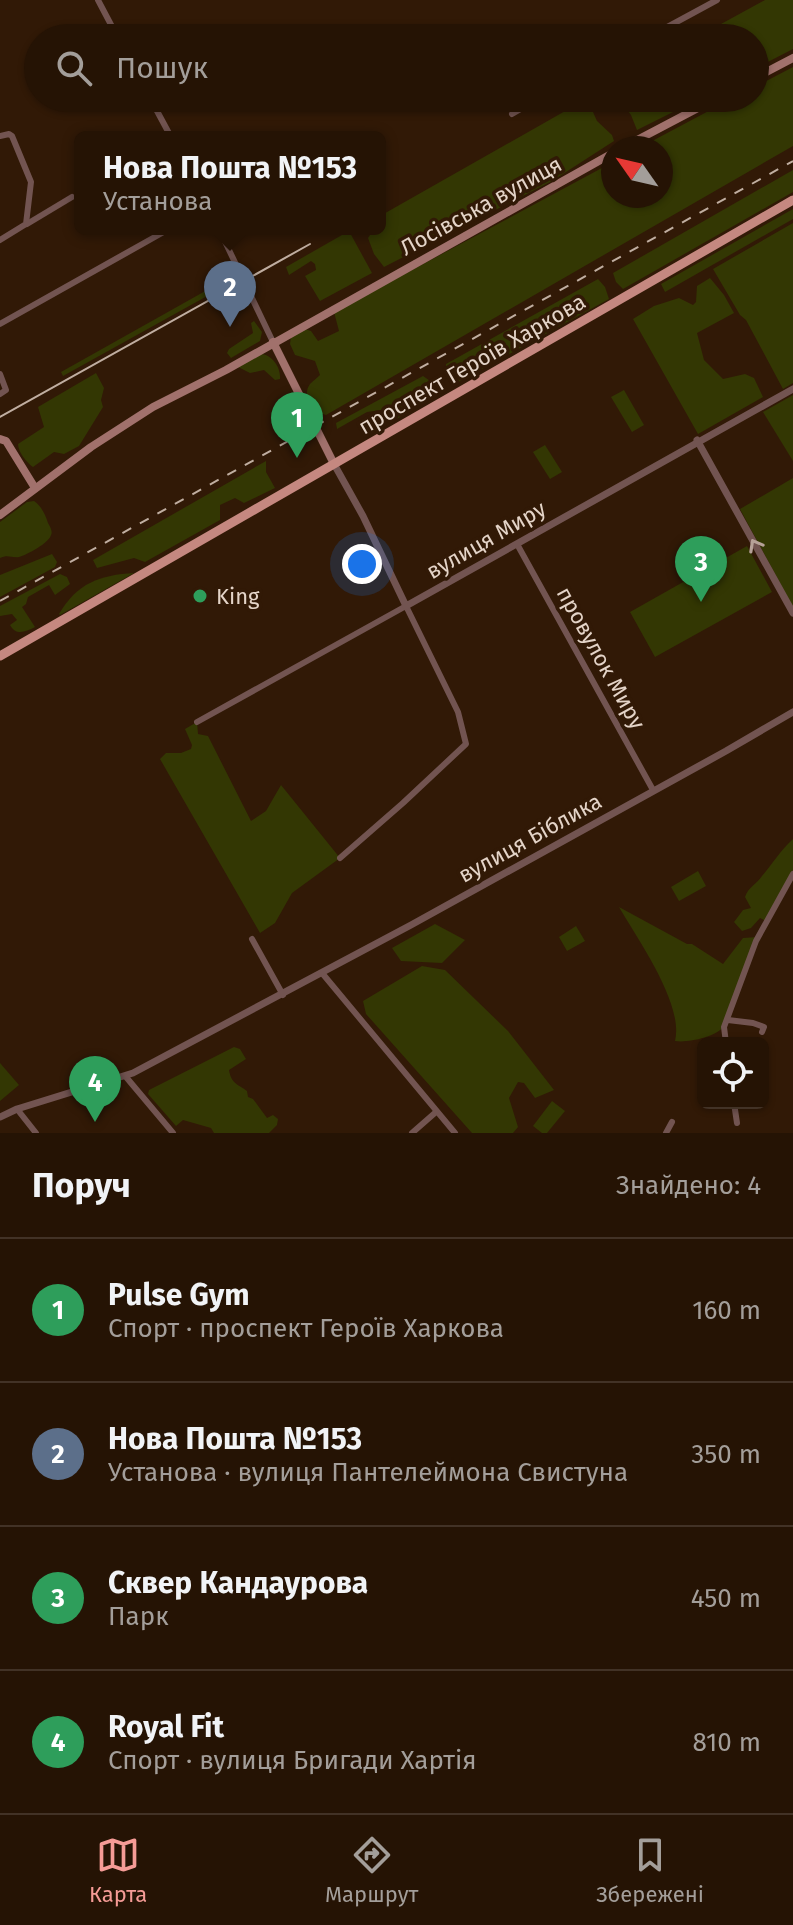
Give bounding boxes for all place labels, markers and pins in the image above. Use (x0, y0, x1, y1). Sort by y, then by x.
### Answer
pin: 2 (204, 261, 256, 327)
pin: 1 (271, 392, 323, 458)
pin: 3 (675, 536, 727, 602)
place label: King (216, 583, 260, 610)
marker: King (191, 587, 209, 605)
pin: 4 (69, 1056, 121, 1122)

